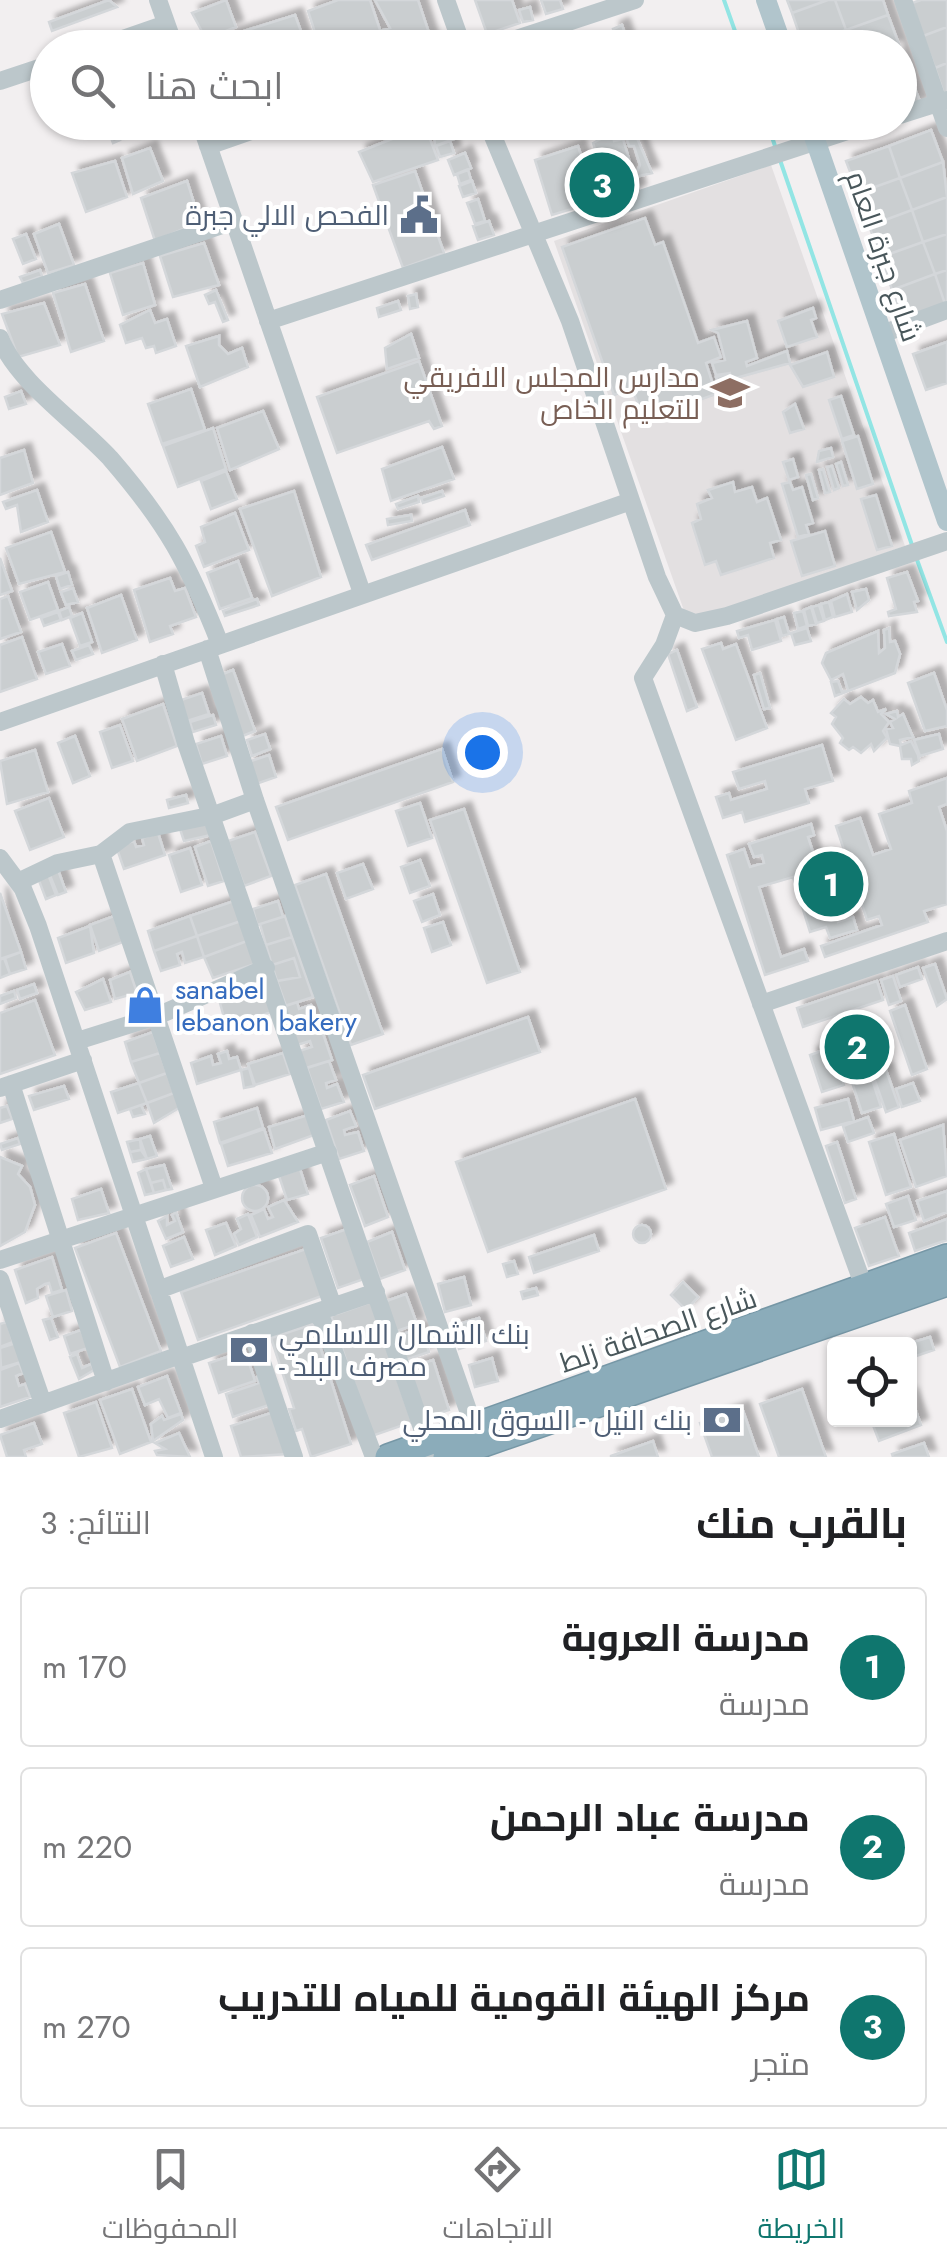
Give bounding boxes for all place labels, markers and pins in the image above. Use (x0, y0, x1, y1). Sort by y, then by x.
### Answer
pin: 3 (570, 148, 634, 222)
public building icon: الفحص الالي جبرة (398, 194, 440, 236)
place label: الفحص الالي جبرة (185, 195, 389, 237)
place label: مدارس المجلس الافريقي للتعليم الخاص (404, 357, 700, 430)
school or university icon: مدارس المجلس الافريقي للتعليم الخاص (709, 372, 751, 414)
pin: 1 (798, 846, 864, 922)
place label: sanabel lebanon bakery (175, 969, 358, 1042)
shop icon: sanabel lebanon bakery (124, 984, 166, 1026)
pin: 2 (824, 1010, 890, 1084)
place label: بنك الشمال الاسلامي - مصرف البلد (279, 1314, 530, 1387)
bank icon: بنك الشمال الاسلامي - مصرف البلد (228, 1329, 270, 1371)
bank icon: بنك النيل - السوق المحلي (701, 1399, 743, 1441)
place label: بنك النيل - السوق المحلي (403, 1400, 692, 1442)

